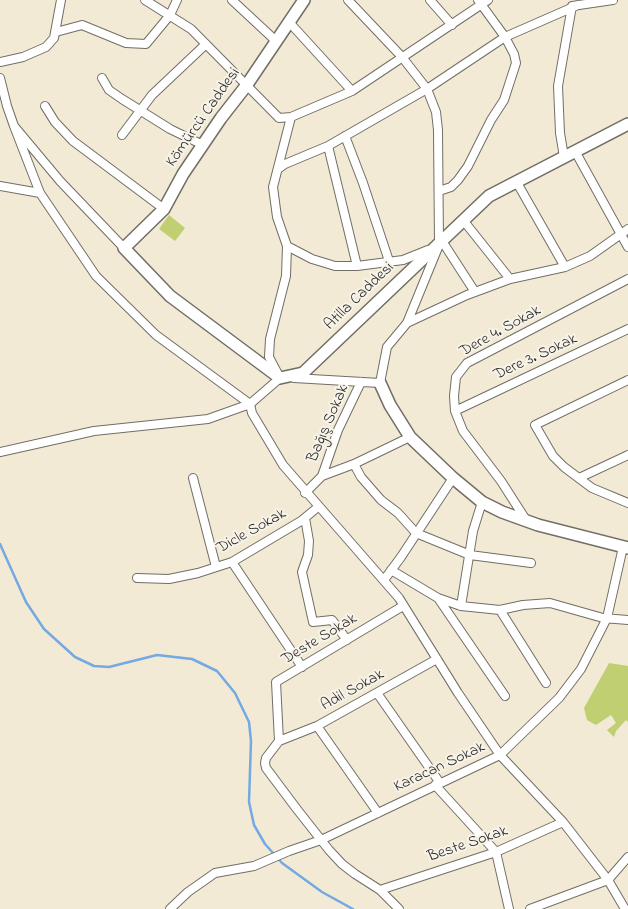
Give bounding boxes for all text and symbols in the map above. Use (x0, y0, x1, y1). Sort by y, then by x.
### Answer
street label: Kömürcü Caddesi (163, 65, 245, 171)
street label: Atilla Caddesi (321, 259, 399, 335)
street label: Dere 4. Sokak (457, 302, 545, 362)
street label: Dere 3. Sokak (491, 330, 581, 386)
street label: Bağış Sokak (304, 382, 354, 466)
street label: Dicle Sokak (214, 505, 290, 559)
street label: Deste Sokak (279, 610, 361, 670)
street label: Adil Sokak (318, 666, 388, 716)
street label: Karacan Sokak (391, 739, 489, 797)
street label: Beste Sokak (425, 822, 511, 868)

